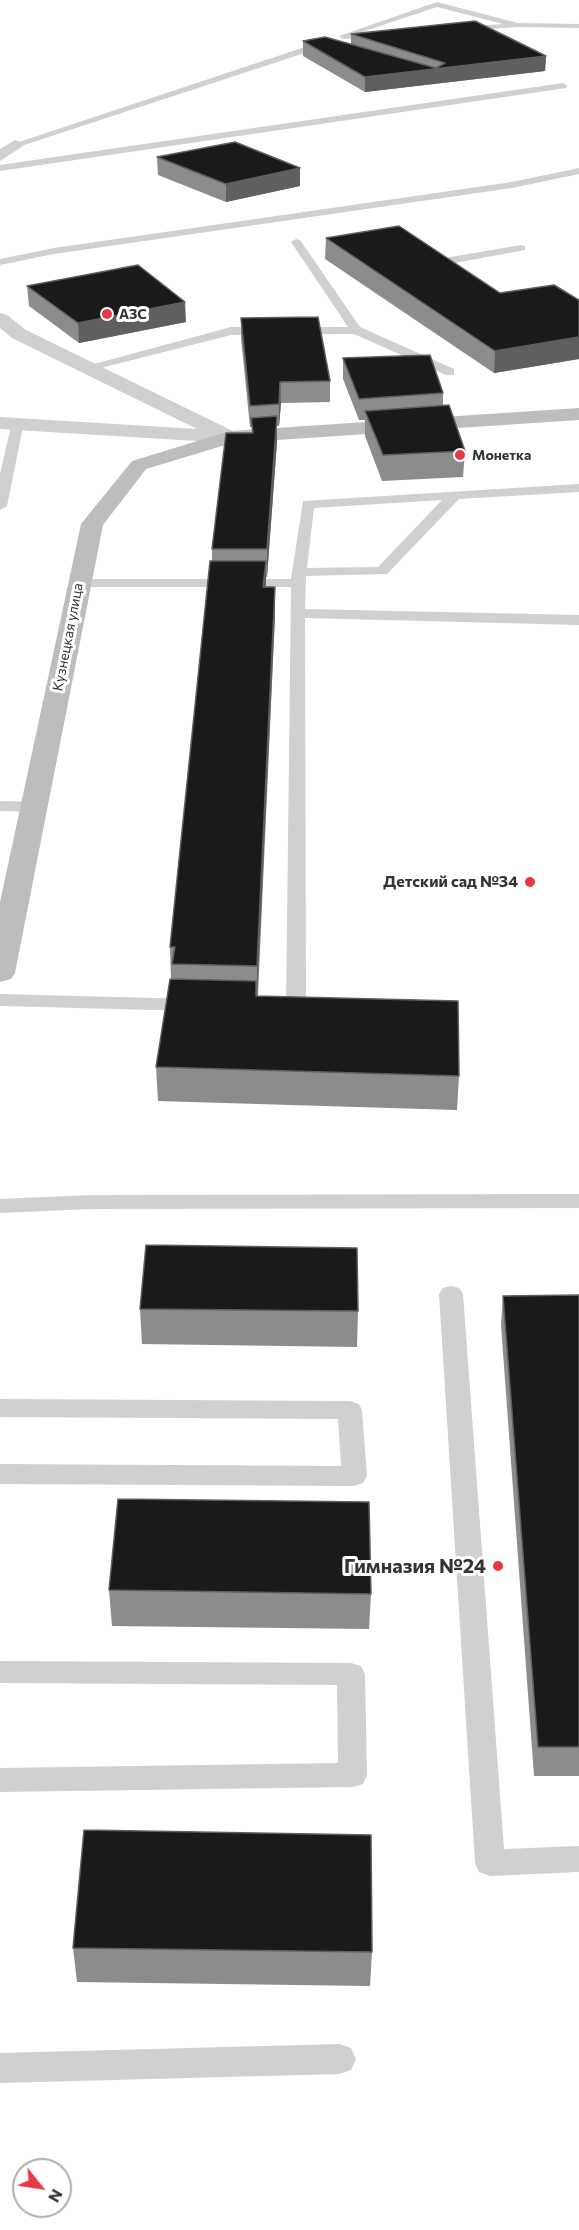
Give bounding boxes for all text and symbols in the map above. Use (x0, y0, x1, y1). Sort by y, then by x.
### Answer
place label: АЗС (119, 306, 147, 322)
marker: АЗС (100, 307, 114, 321)
place label: Монетка (472, 447, 531, 463)
marker: Монетка (453, 448, 467, 462)
street label: Кузнецкая улица (49, 582, 87, 692)
place label: Детский сад №34 (383, 872, 518, 892)
marker: Детский сад №34 (523, 875, 537, 889)
place label: Гимназия №24 (344, 1554, 486, 1578)
marker: Гимназия №24 (491, 1559, 505, 1573)
north arrow (12, 2158, 72, 2218)
text: N (45, 2186, 68, 2206)

